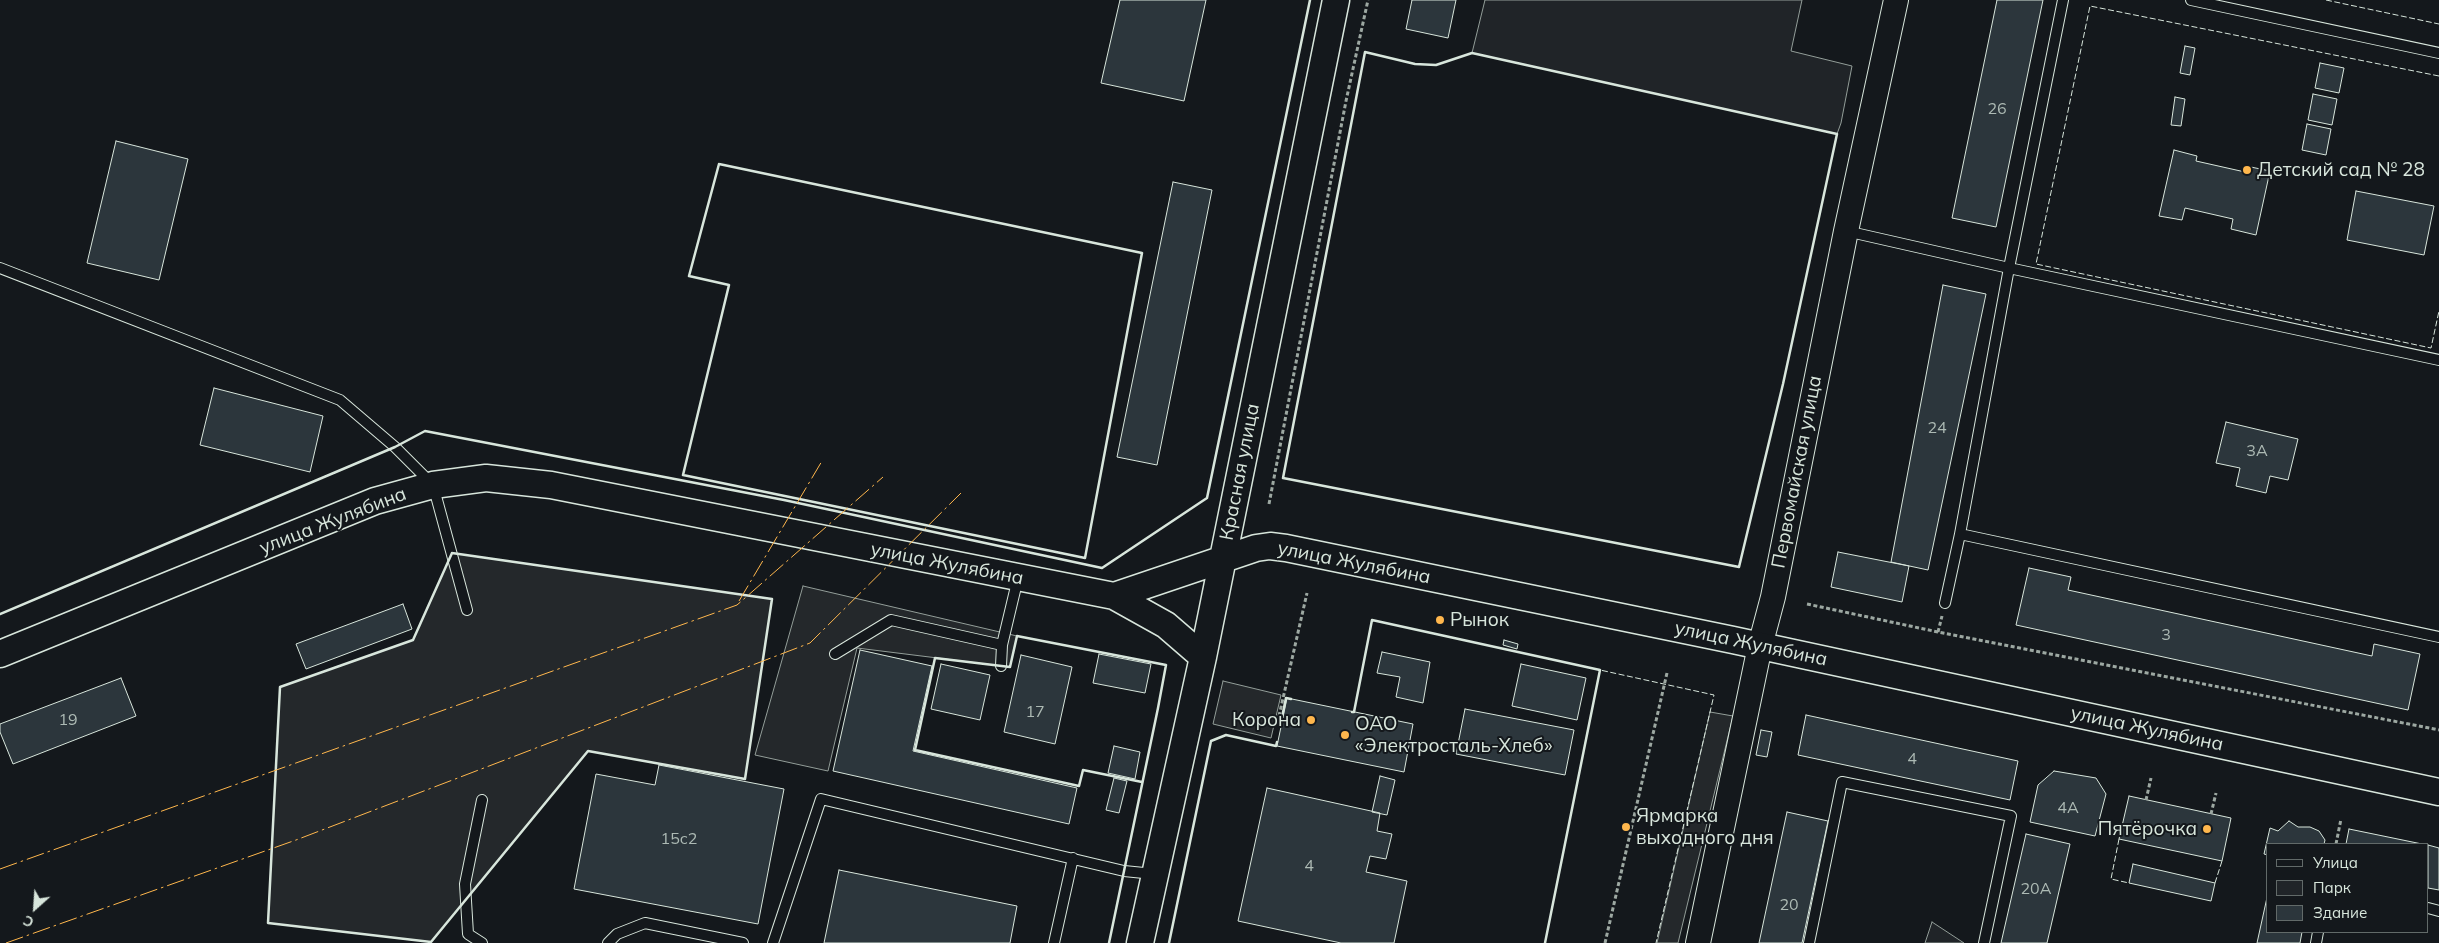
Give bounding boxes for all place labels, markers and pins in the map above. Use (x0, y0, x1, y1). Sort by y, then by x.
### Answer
place label: Детский сад № 28 (2257, 159, 2425, 181)
marker: Детский сад № 28 (2241, 164, 2253, 176)
place label: Рынок (1450, 609, 1509, 631)
marker: Рынок (1434, 614, 1446, 626)
place label: Корона (1232, 709, 1301, 731)
place label: ОАО «Электросталь-Хлеб» (1355, 713, 1552, 757)
marker: Корона (1305, 714, 1317, 726)
marker: ОАО «Электросталь-Хлеб» (1339, 729, 1351, 741)
place label: Ярмарка выходного дня (1636, 805, 1774, 849)
place label: Пятёрочка (2098, 818, 2197, 840)
marker: Ярмарка выходного дня (1620, 821, 1632, 833)
marker: Пятёрочка (2201, 823, 2213, 835)

